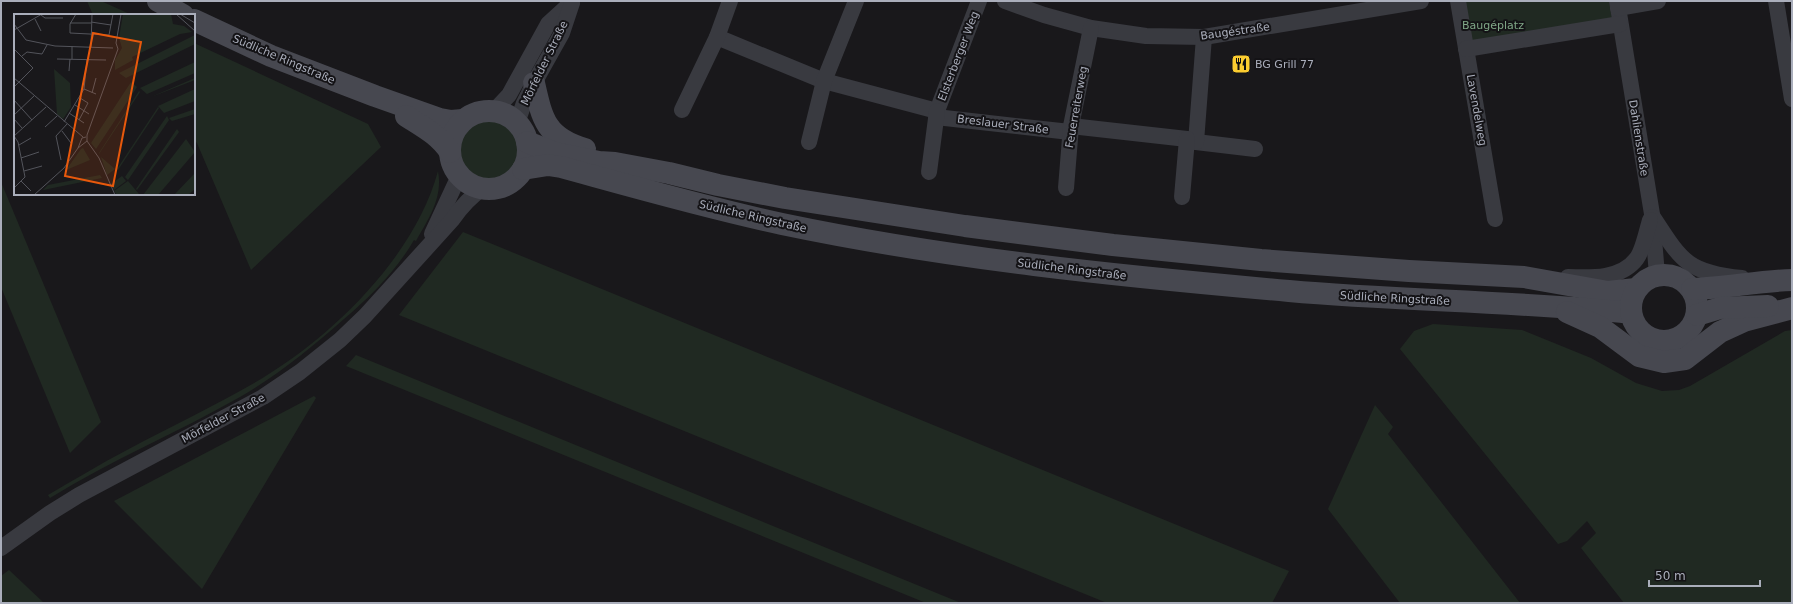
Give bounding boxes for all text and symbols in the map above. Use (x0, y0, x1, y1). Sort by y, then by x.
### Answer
street label: Elsterberger Weg (935, 9, 982, 103)
inset map (14, 14, 195, 195)
street label: Mörfelder Straße (518, 19, 571, 108)
park label: Baugéplatz (1462, 19, 1524, 32)
street label: Baugéstraße (1199, 20, 1271, 43)
street label: Südliche Ringstraße (231, 32, 337, 87)
restaurant icon: BG Grill 77 (1230, 53, 1252, 75)
place label: BG Grill 77 (1255, 58, 1314, 71)
street label: Feuerreiterweg (1063, 65, 1090, 149)
street label: Lavendelweg (1464, 73, 1489, 147)
street label: Dahlienstraße (1626, 99, 1651, 177)
street label: Breslauer Straße (956, 112, 1050, 137)
street label: Südliche Ringstraße (698, 198, 808, 235)
street label: Südliche Ringstraße (1017, 256, 1128, 283)
street label: Südliche Ringstraße (1340, 289, 1450, 308)
street label: Mörfelder Straße (179, 391, 267, 446)
scale bar (1649, 562, 1760, 588)
text: 50 m (1655, 569, 1686, 583)

